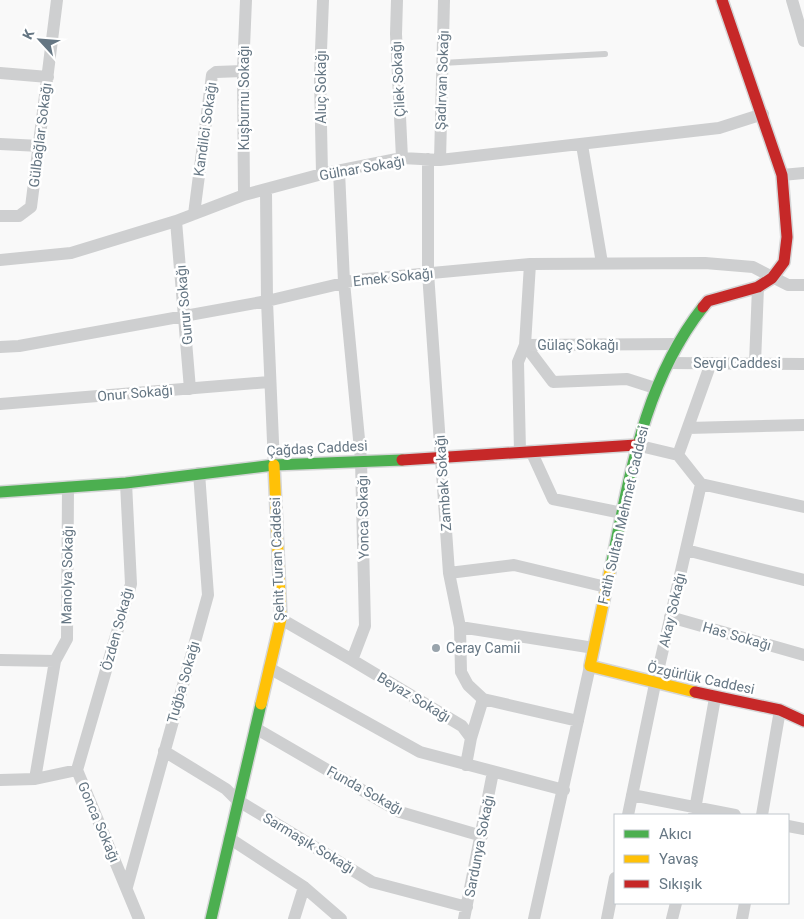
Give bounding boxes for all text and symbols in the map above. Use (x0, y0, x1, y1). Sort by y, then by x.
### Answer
north arrow (15, 15, 65, 65)
text: K (19, 27, 37, 42)
street label: Şadırvan Sokağı (432, 30, 452, 130)
street label: Çilek Sokağı (388, 41, 408, 117)
street label: Kuşburnu Sokağı (236, 45, 252, 151)
street label: Aluç Sokağı (313, 50, 329, 124)
street label: Kandilci Sokağı (190, 81, 220, 177)
street label: Gülbağlar Sokağı (26, 82, 54, 188)
street label: Gülnar Sokağı (318, 153, 406, 183)
street label: Gurur Sokağı (173, 264, 195, 346)
street label: Emek Sokağı (352, 265, 434, 289)
street label: Gülaç Sokağı (537, 337, 619, 353)
street label: Sevgi Caddesi (693, 355, 781, 371)
street label: Onur Sokağı (97, 382, 173, 404)
street label: Fatih Sultan Mehmet Caddesi (595, 424, 651, 606)
street label: Zambak Sokağı (432, 434, 454, 532)
street label: Çağdaş Caddesi (266, 437, 368, 459)
street label: Yonca Sokağı (354, 475, 372, 559)
street label: Şehit Turan Caddesi (267, 497, 287, 621)
street label: Manolya Sokağı (58, 525, 76, 625)
street label: Akay Sokağı (656, 571, 688, 649)
street label: Özden Sokağı (98, 586, 136, 672)
street label: Has Sokağı (701, 619, 773, 653)
street label: Tuğba Sokağı (164, 639, 202, 725)
place label: Ceray Camii (446, 640, 520, 656)
marker: Ceray Camii (430, 642, 442, 654)
street label: Özgürlük Caddesi (646, 659, 756, 697)
street label: Beyaz Sokağı (374, 669, 454, 725)
street label: Funda Sokağı (324, 763, 406, 817)
street label: Gonca Sokağı (75, 779, 123, 865)
street label: Sardunya Sokağı (461, 794, 497, 898)
street label: Sarmaşık Sokağı (260, 809, 358, 877)
legend (614, 814, 789, 904)
text: Akıcı (659, 825, 692, 843)
text: Yavaş (659, 850, 699, 868)
text: Sıkışık (659, 875, 702, 893)

